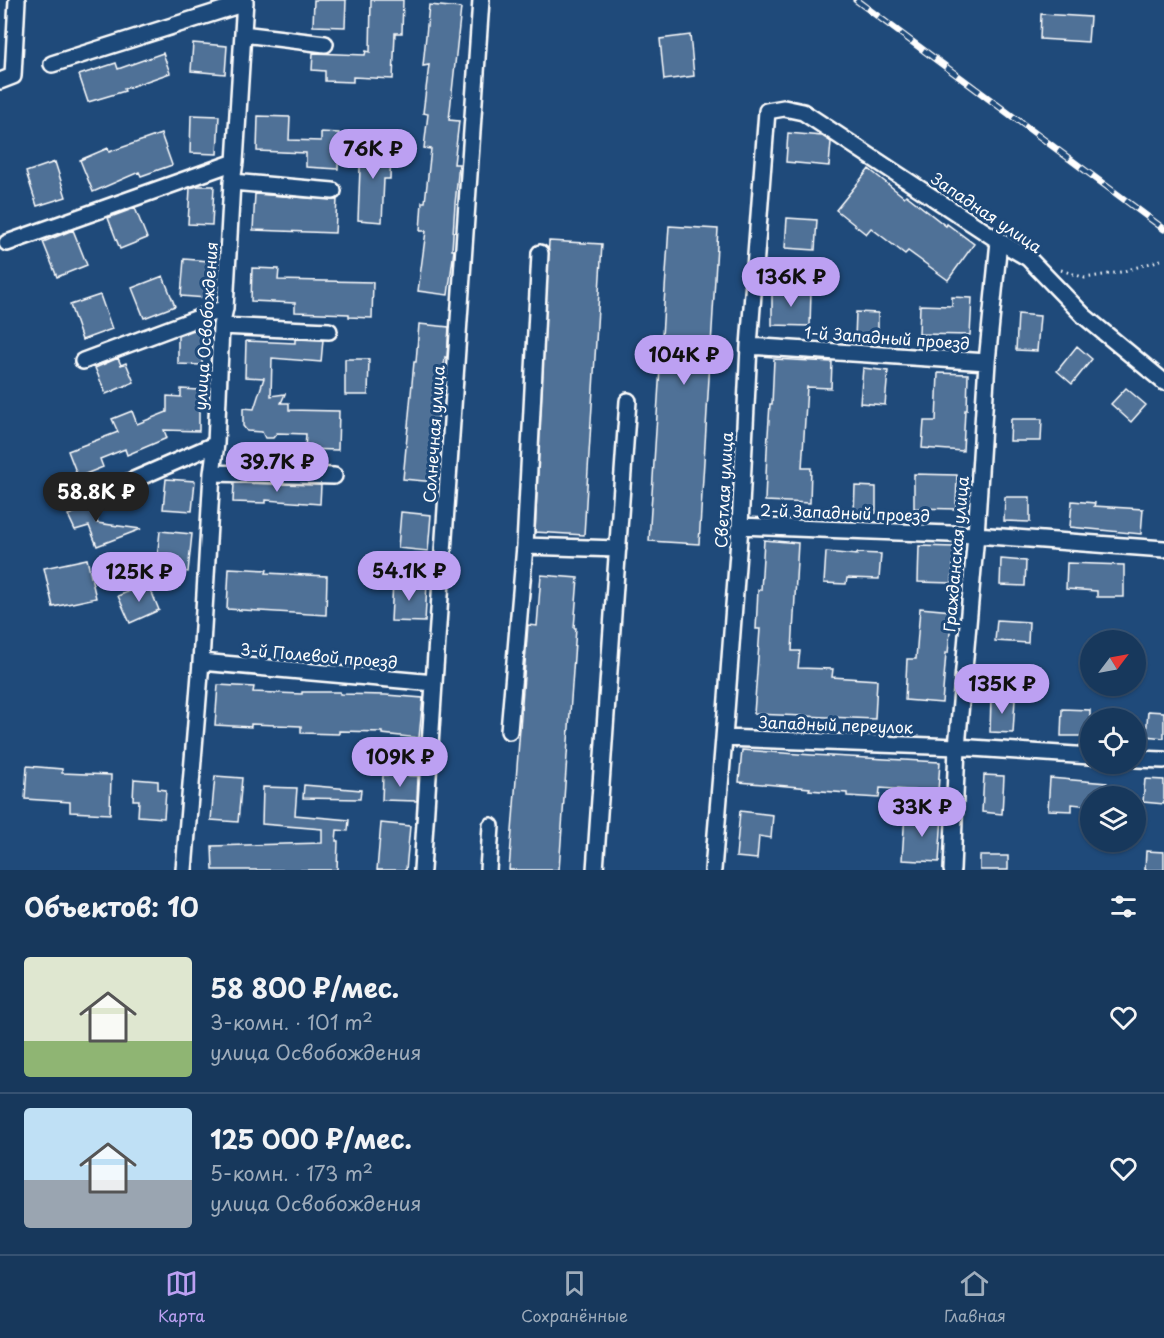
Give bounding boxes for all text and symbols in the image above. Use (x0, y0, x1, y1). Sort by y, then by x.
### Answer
pin: 76K ₽ (331, 129, 415, 180)
text: 76K ₽ (343, 133, 403, 163)
street label: Западная улица (927, 166, 1047, 258)
street label: улица Освобождения (187, 241, 223, 411)
pin: 136K ₽ (742, 257, 840, 308)
text: 136K ₽ (756, 261, 826, 291)
street label: 1-й Западный проезд (803, 319, 971, 355)
pin: 104K ₽ (635, 335, 733, 386)
text: 104K ₽ (649, 339, 719, 369)
street label: Солнечная улица (416, 364, 450, 504)
street label: Светлая улица (708, 431, 738, 549)
pin: 39.7K ₽ (222, 442, 332, 493)
text: 39.7K ₽ (240, 446, 314, 476)
pin: 58.8K ₽ (41, 472, 151, 523)
street label: Гражданская улица (936, 475, 974, 633)
text: 58.8K ₽ (57, 476, 135, 506)
street label: 2-й Западный проезд (760, 497, 930, 527)
pin: 54.1K ₽ (354, 551, 464, 602)
pin: 125K ₽ (90, 552, 188, 603)
text: 54.1K ₽ (372, 555, 446, 585)
text: 125K ₽ (105, 556, 173, 586)
north arrow (1080, 630, 1146, 696)
map controls (1080, 630, 1146, 852)
street label: 3-й Полевой проезд (239, 636, 399, 674)
pin: 135K ₽ (953, 664, 1051, 715)
text: 135K ₽ (968, 668, 1036, 698)
button: locate (1080, 708, 1146, 774)
street label: Западный переулок (758, 709, 914, 739)
pin: 109K ₽ (351, 737, 449, 788)
text: 109K ₽ (366, 741, 434, 771)
button: layers (1080, 786, 1146, 852)
pin: 33K ₽ (880, 787, 964, 838)
text: 33K ₽ (892, 791, 952, 821)
text: Объектов: 10 (24, 887, 199, 926)
icon: filters (1107, 890, 1140, 923)
text: 58 800 ₽/мес. (210, 968, 399, 1007)
icon: home (72, 981, 144, 1053)
icon: heart (1107, 1001, 1140, 1034)
text: 3-комн. · 101 m² (210, 1007, 373, 1037)
text: улица Освобождения (210, 1037, 421, 1067)
text: 125 000 ₽/мес. (210, 1119, 412, 1158)
icon: home (72, 1132, 144, 1204)
icon: heart (1107, 1152, 1140, 1185)
text: 5-комн. · 173 m² (210, 1158, 373, 1188)
text: улица Освобождения (210, 1188, 421, 1218)
tab: Карта (158, 1267, 205, 1327)
tab: Сохранённые (521, 1267, 628, 1327)
tab: Главная (944, 1267, 1006, 1327)

